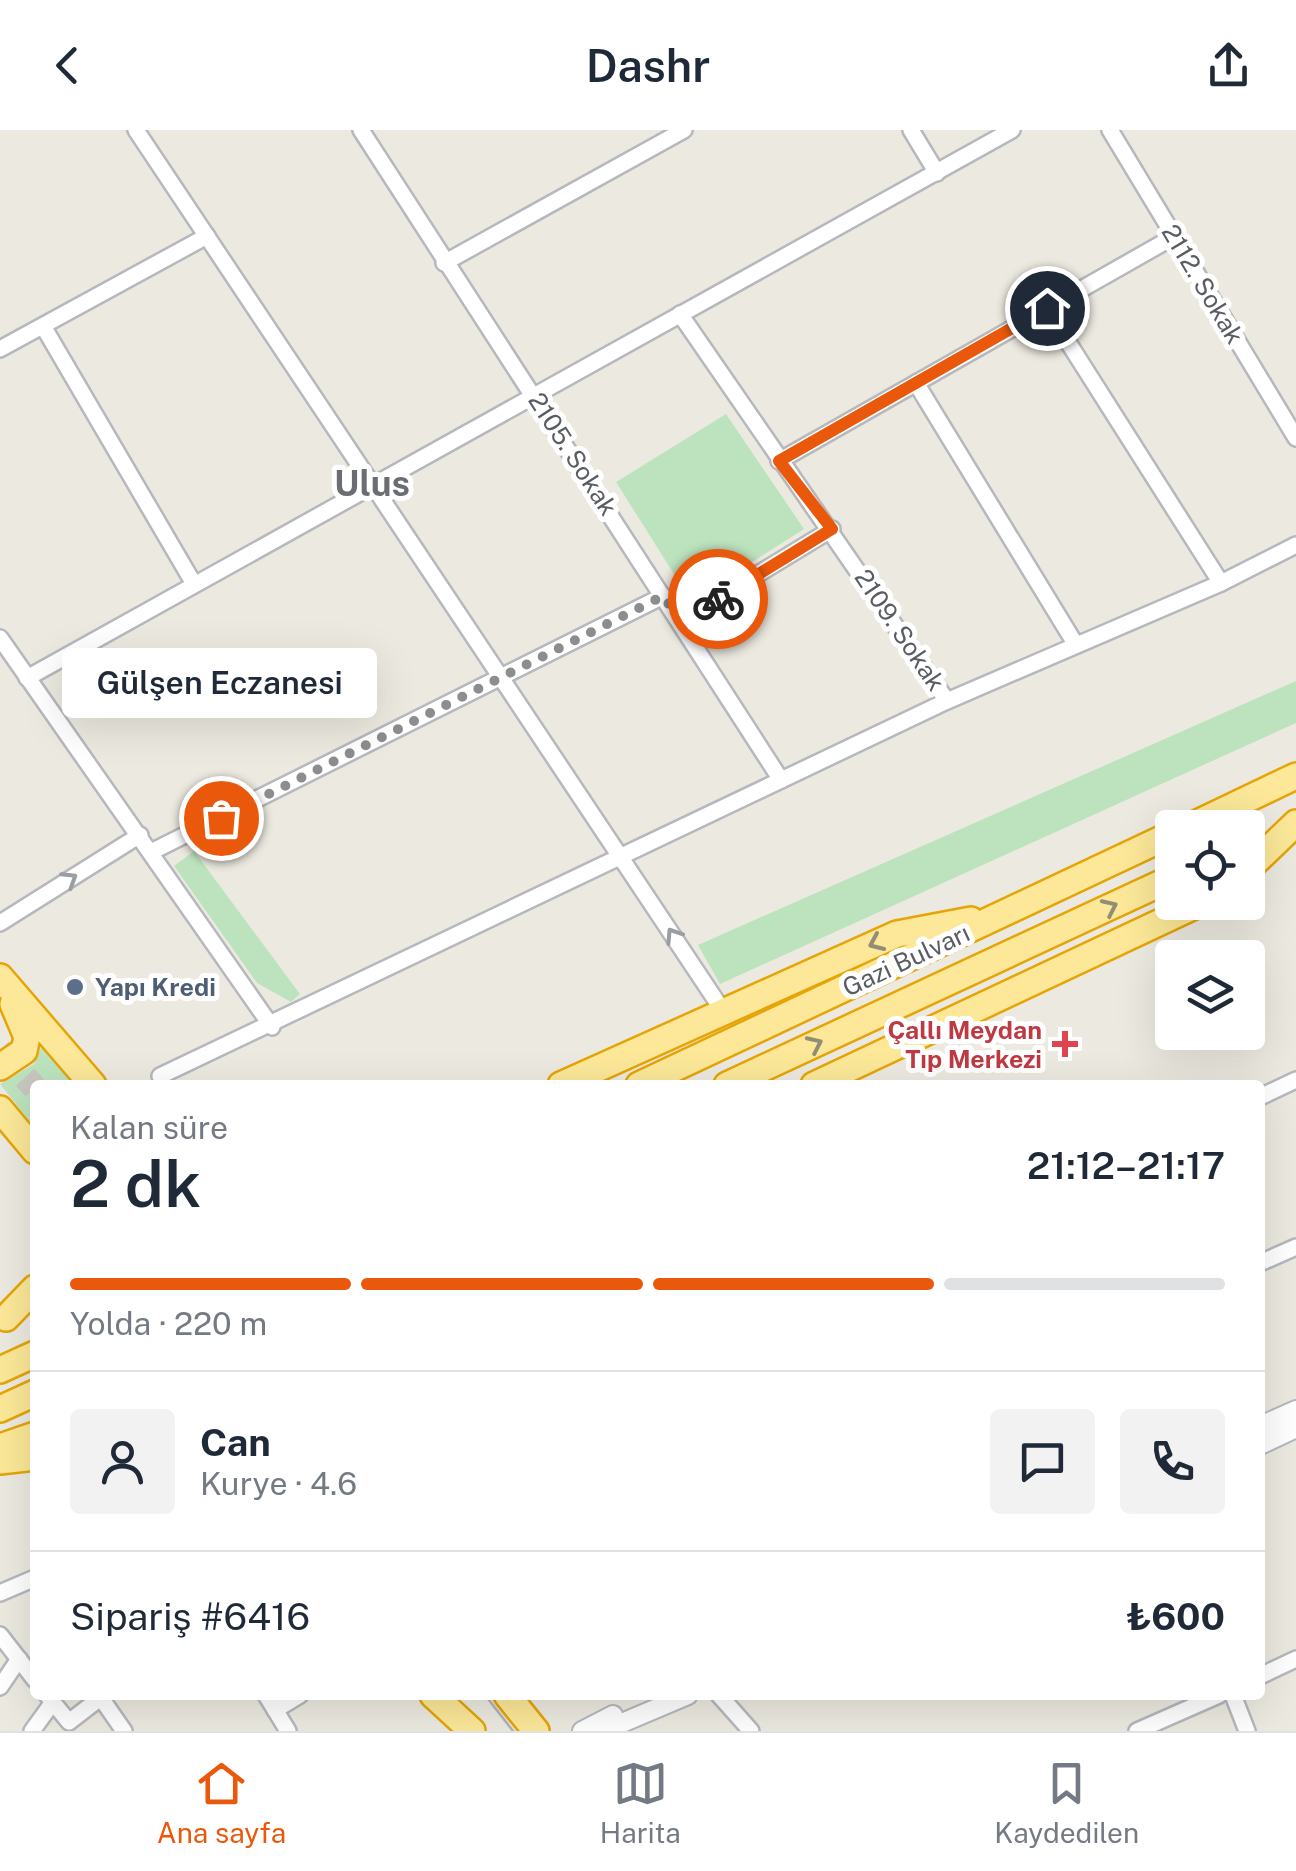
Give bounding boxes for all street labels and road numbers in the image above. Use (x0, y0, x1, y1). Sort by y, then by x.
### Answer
street label: 2112. Sokak (1156, 219, 1250, 349)
street label: 2105. Sokak (522, 387, 624, 521)
street label: 2109. Sokak (848, 564, 952, 696)
street label: Gazi Bulvarı (838, 918, 974, 1002)

